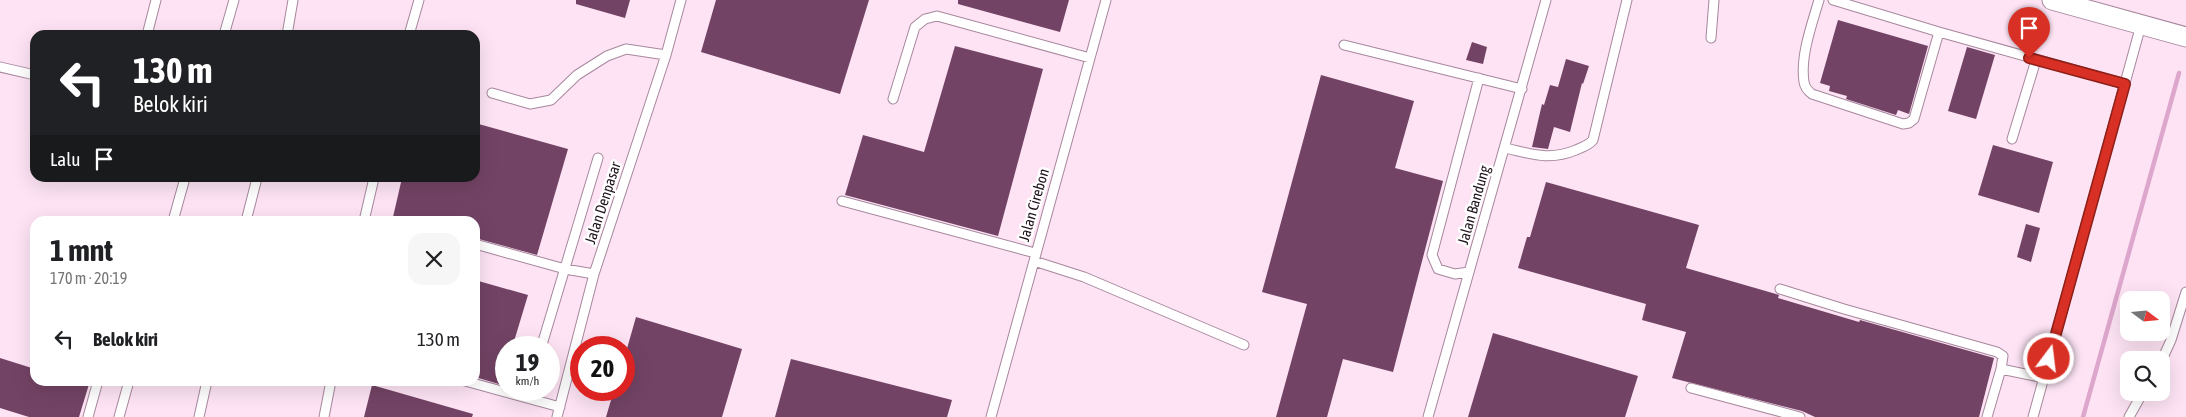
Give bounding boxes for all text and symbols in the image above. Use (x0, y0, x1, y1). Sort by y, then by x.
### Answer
pin (2008, 7, 2050, 58)
icon: arrive (2015, 14, 2043, 42)
icon: left (50, 50, 115, 115)
text: 130 m (133, 50, 212, 90)
text: Belok kiri (133, 91, 208, 117)
icon: arrive (90, 145, 118, 173)
text: Lalu (50, 148, 80, 170)
street label: Jalan Denpasar (581, 159, 624, 246)
street label: Jalan Bandung (1454, 163, 1493, 246)
street label: Jalan Cirebon (1015, 167, 1052, 243)
text: 1 mnt (50, 233, 113, 267)
button: close (408, 233, 460, 285)
text: 170 m · 20:19 (50, 269, 127, 287)
north arrow (2120, 291, 2170, 341)
map controls (2120, 291, 2170, 401)
icon: left (50, 325, 78, 353)
text: Belok kiri (93, 328, 158, 350)
text: 130 m (417, 328, 460, 350)
position arrow (2022, 332, 2074, 384)
speed limit sign: 20 (570, 336, 635, 401)
text: 19 (516, 348, 539, 376)
button: search (2120, 351, 2170, 401)
text: km/h (516, 374, 539, 388)

